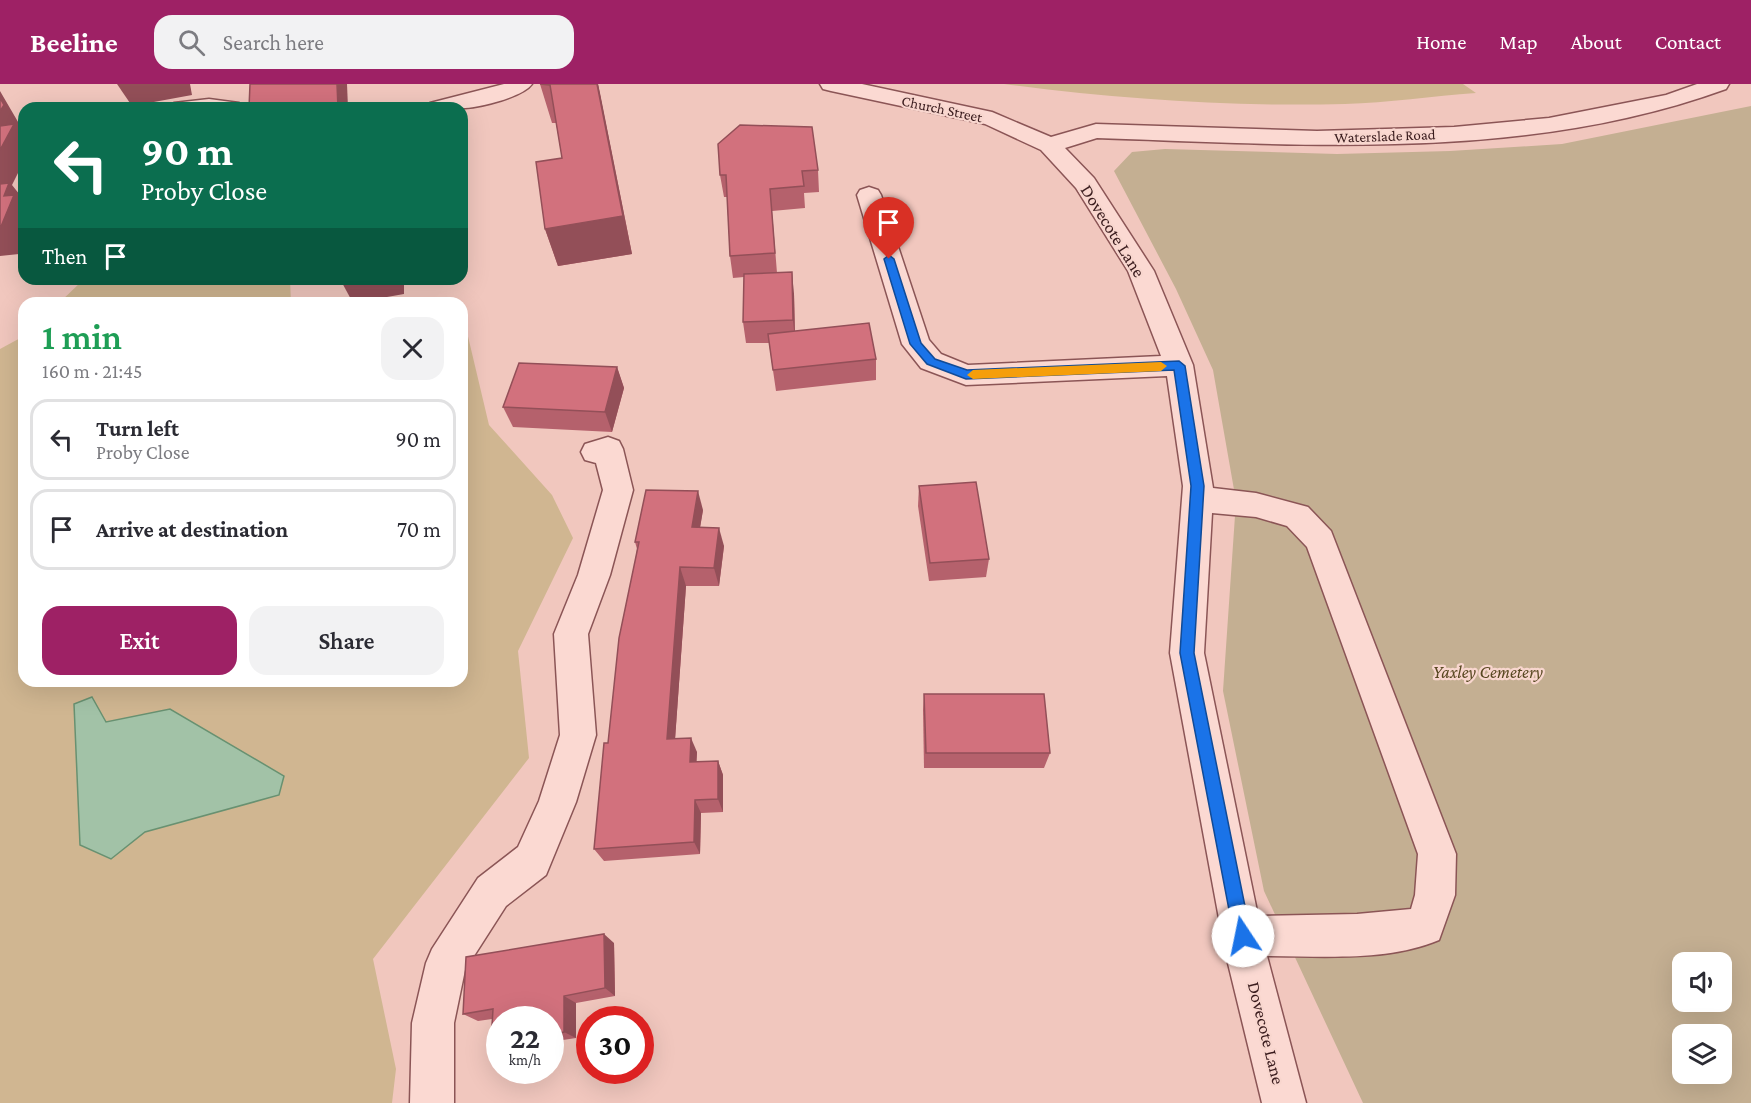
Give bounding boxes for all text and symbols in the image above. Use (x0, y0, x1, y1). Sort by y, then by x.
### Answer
search box (154, 15, 574, 69)
icon: search (175, 26, 208, 59)
text: Beeline (30, 27, 118, 58)
text: Search here (223, 30, 324, 55)
text: Home (1416, 30, 1466, 54)
text: Map (1499, 30, 1538, 54)
text: About (1571, 30, 1622, 54)
text: Contact (1655, 30, 1721, 54)
street label: Church Street (900, 93, 985, 126)
icon: left (42, 126, 120, 204)
street label: Waterslade Road (1334, 126, 1436, 146)
text: 90 m (141, 127, 233, 174)
text: Proby Close (141, 176, 267, 206)
street label: Dovecote Lane (1077, 181, 1149, 281)
pin (863, 197, 914, 259)
icon: arrive (872, 206, 905, 239)
icon: arrive (99, 240, 132, 273)
text: Then (42, 244, 87, 269)
text: 1 min (42, 317, 122, 357)
button: close (381, 317, 444, 380)
text: 160 m · 21:45 (42, 360, 143, 382)
text: Turn left (96, 416, 179, 441)
icon: left (45, 423, 78, 456)
text: 90 m (396, 427, 441, 452)
text: Proby Close (96, 441, 189, 463)
icon: arrive (45, 513, 78, 546)
text: Arrive at destination (96, 517, 288, 542)
text: 70 m (397, 517, 441, 542)
button: Exit (42, 606, 237, 675)
button: Share (249, 606, 444, 675)
park label: Yaxley Cemetery (1433, 662, 1544, 682)
position arrow (1211, 904, 1275, 968)
map controls (1672, 952, 1732, 1084)
button: sound (1672, 952, 1732, 1012)
street label: Dovecote Lane (1244, 980, 1288, 1087)
speed limit sign: 30 (576, 1006, 654, 1084)
text: 22 (510, 1021, 540, 1054)
button: layers (1672, 1024, 1732, 1084)
text: km/h (509, 1052, 541, 1068)

